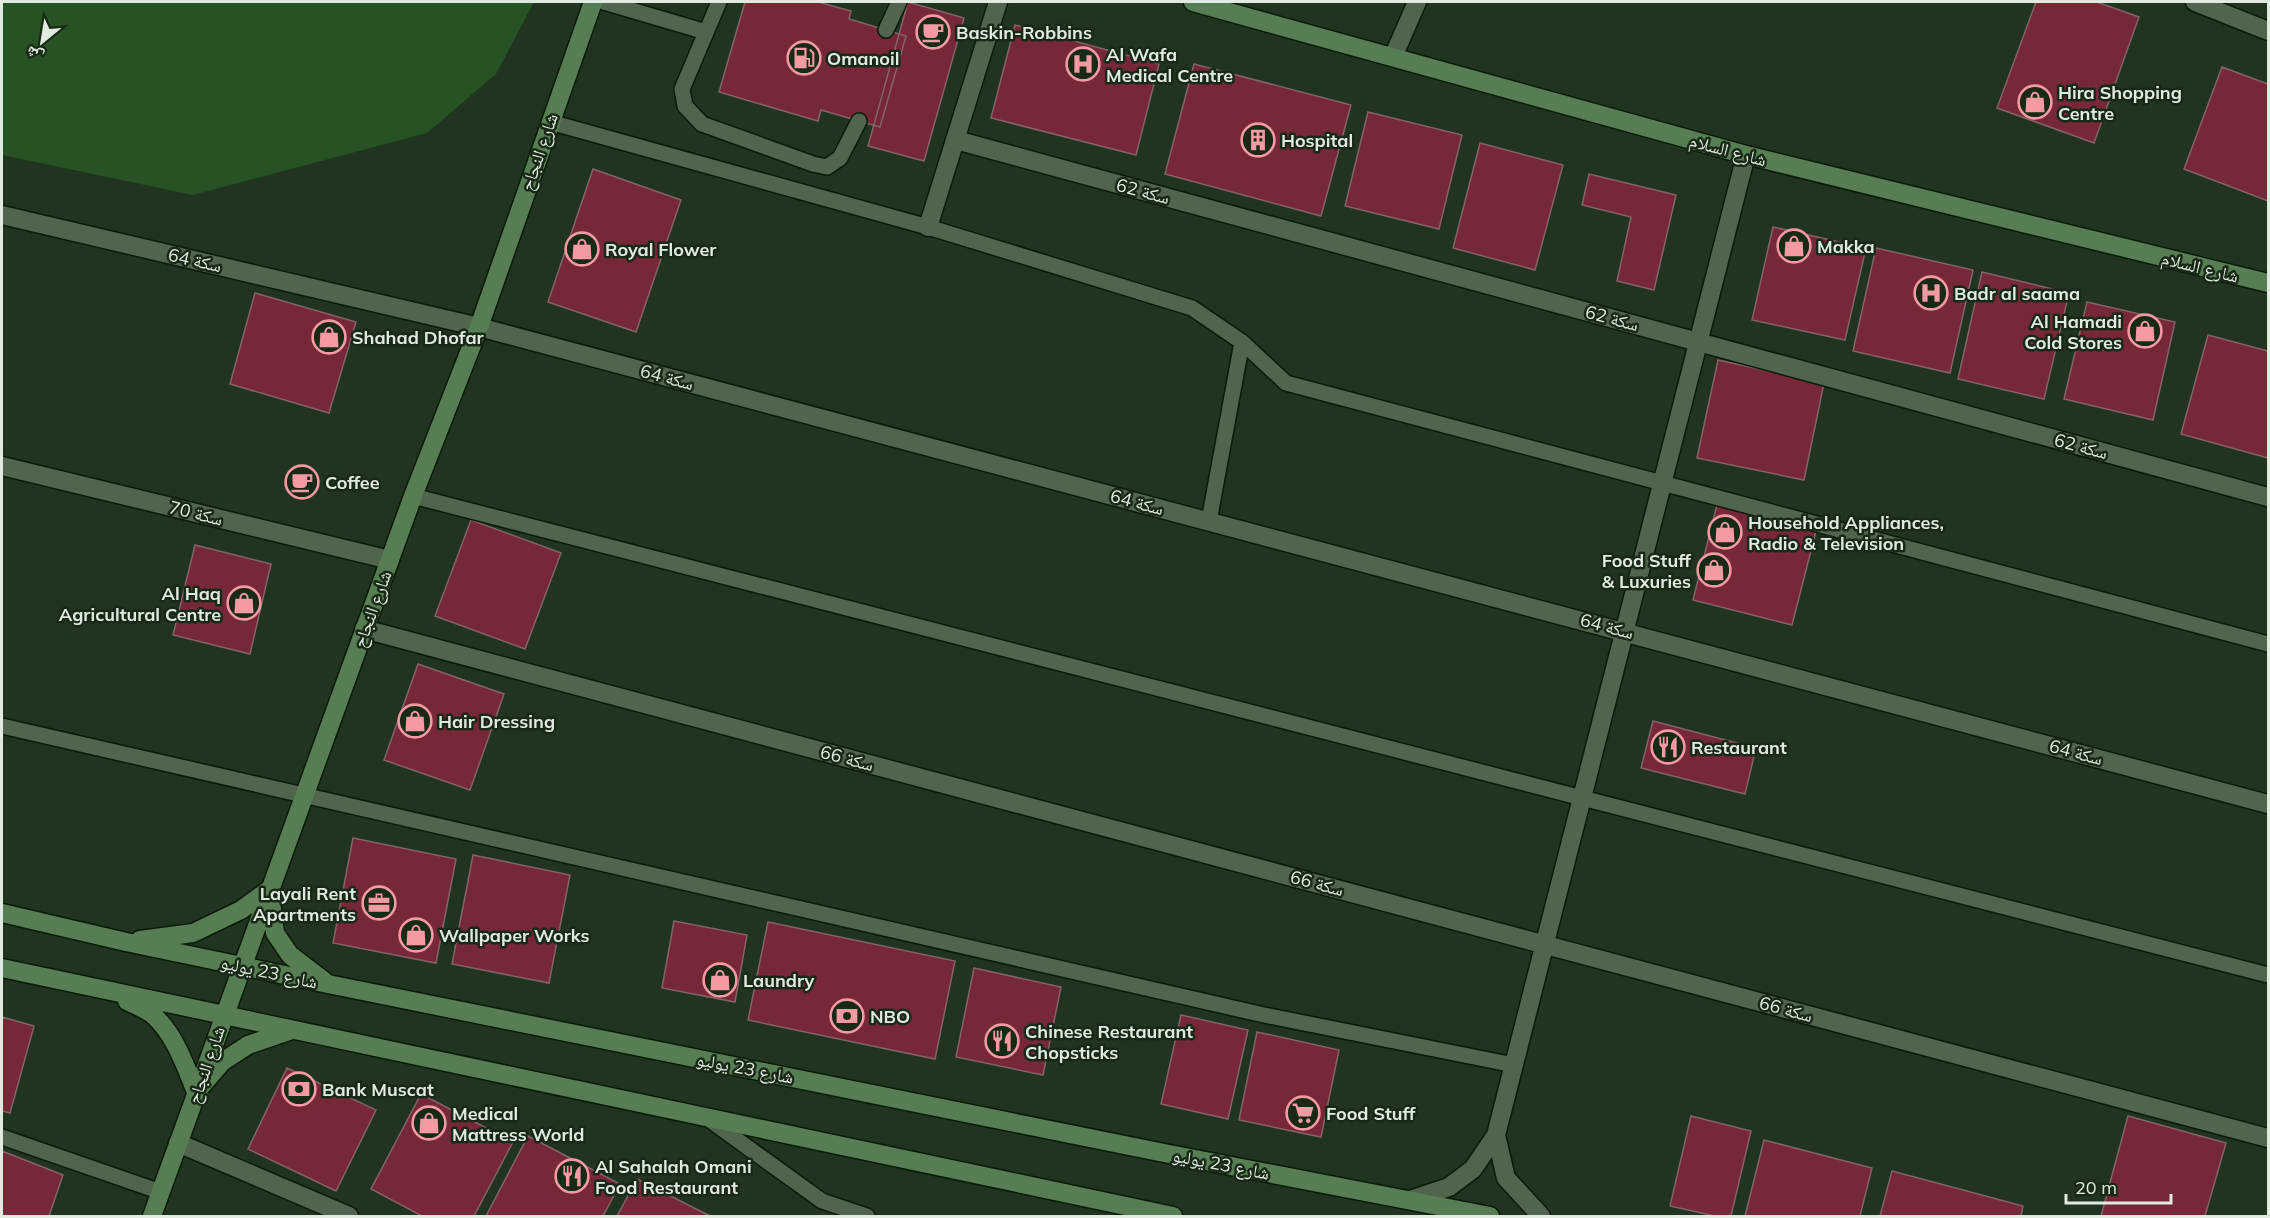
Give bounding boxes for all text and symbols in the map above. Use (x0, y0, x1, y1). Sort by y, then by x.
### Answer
north arrow (12, 12, 72, 72)
cafe icon: Baskin-Robbins (915, 14, 951, 50)
place label: Baskin-Robbins (956, 21, 1092, 44)
fuel station icon: Omanoil (786, 40, 822, 76)
text: ش (22, 42, 47, 68)
place label: Al Wafa Medical Centre (1106, 43, 1233, 87)
hospital icon: Al Wafa Medical Centre (1065, 46, 1101, 82)
place label: Omanoil (827, 47, 899, 70)
place label: Hira Shopping Centre (2058, 81, 2182, 125)
shop icon: Hira Shopping Centre (2017, 84, 2053, 120)
street label: شارع النجاح (515, 110, 564, 194)
building icon: Hospital (1240, 122, 1276, 158)
place label: Hospital (1281, 129, 1353, 152)
street label: شارع السلام (1687, 129, 1769, 172)
street label: سكة 62 (1114, 173, 1172, 209)
shop icon: Makka (1776, 228, 1812, 264)
shop icon: Royal Flower (564, 231, 600, 267)
place label: Makka (1817, 235, 1875, 258)
place label: Royal Flower (605, 238, 717, 261)
street label: سكة 64 (166, 243, 224, 277)
street label: شارع السلام (2159, 246, 2241, 289)
hospital icon: Badr al saama (1913, 275, 1949, 311)
place label: Badr al saama (1954, 282, 2080, 305)
street label: سكة 62 (1583, 300, 1641, 336)
place label: Al Hamadi Cold Stores (2024, 310, 2122, 354)
shop icon: Al Hamadi Cold Stores (2127, 313, 2163, 349)
shop icon: Shahad Dhofar (311, 319, 347, 355)
place label: Shahad Dhofar (352, 326, 485, 349)
street label: سكة 64 (638, 359, 696, 395)
street label: سكة 62 (2052, 428, 2110, 464)
cafe icon: Coffee (284, 464, 320, 500)
place label: Coffee (325, 471, 380, 494)
street label: سكة 64 (1108, 484, 1166, 520)
street label: سكة 70 (167, 495, 225, 531)
place label: Household Appliances, Radio & Television (1748, 511, 1944, 555)
shop icon: Household Appliances, Radio & Television (1707, 514, 1743, 550)
place label: Food Stuff & Luxuries (1602, 549, 1691, 593)
shop icon: Food Stuff & Luxuries (1696, 552, 1732, 588)
street label: شارع النجاح (347, 567, 397, 651)
place label: Al Haq Agricultural Centre (59, 582, 221, 626)
shop icon: Al Haq Agricultural Centre (226, 585, 262, 621)
street label: سكة 64 (1578, 608, 1636, 644)
shop icon: Hair Dressing (397, 703, 433, 739)
place label: Hair Dressing (438, 710, 555, 733)
restaurant icon: Restaurant (1650, 729, 1686, 765)
street label: سكة 64 (2047, 734, 2105, 770)
place label: Restaurant (1691, 736, 1787, 759)
street label: سكة 66 (818, 740, 876, 776)
street label: سكة 66 (1288, 865, 1346, 901)
place label: Layali Rent Apartments (253, 882, 356, 926)
office icon: Layali Rent Apartments (361, 885, 397, 921)
shop icon: Wallpaper Works (398, 917, 434, 953)
place label: Wallpaper Works (439, 924, 590, 947)
street label: شارع 23 يوليو (218, 951, 320, 993)
shop icon: Laundry (702, 962, 738, 998)
place label: Laundry (743, 969, 815, 992)
street label: سكة 66 (1757, 991, 1815, 1027)
bank icon: NBO (829, 998, 865, 1034)
place label: NBO (870, 1005, 910, 1028)
place label: Chinese Restaurant Chopsticks (1025, 1020, 1193, 1064)
street label: شارع النجاح (182, 1023, 231, 1107)
restaurant icon: Chinese Restaurant Chopsticks (984, 1023, 1020, 1059)
street label: شارع 23 يوليو (694, 1047, 796, 1089)
bank icon: Bank Muscat (281, 1071, 317, 1107)
place label: Bank Muscat (322, 1078, 434, 1101)
supermarket icon: Food Stuff (1285, 1095, 1321, 1131)
place label: Medical Mattress World (452, 1102, 584, 1146)
place label: Food Stuff (1326, 1102, 1416, 1125)
shop icon: Medical Mattress World (411, 1105, 447, 1141)
street label: شارع 23 يوليو (1170, 1143, 1272, 1185)
place label: Al Sahalah Omani Food Restaurant (595, 1155, 752, 1199)
restaurant icon: Al Sahalah Omani Food Restaurant (554, 1158, 590, 1194)
scale bar (2066, 1167, 2171, 1205)
text: 20 m (2075, 1176, 2117, 1199)

